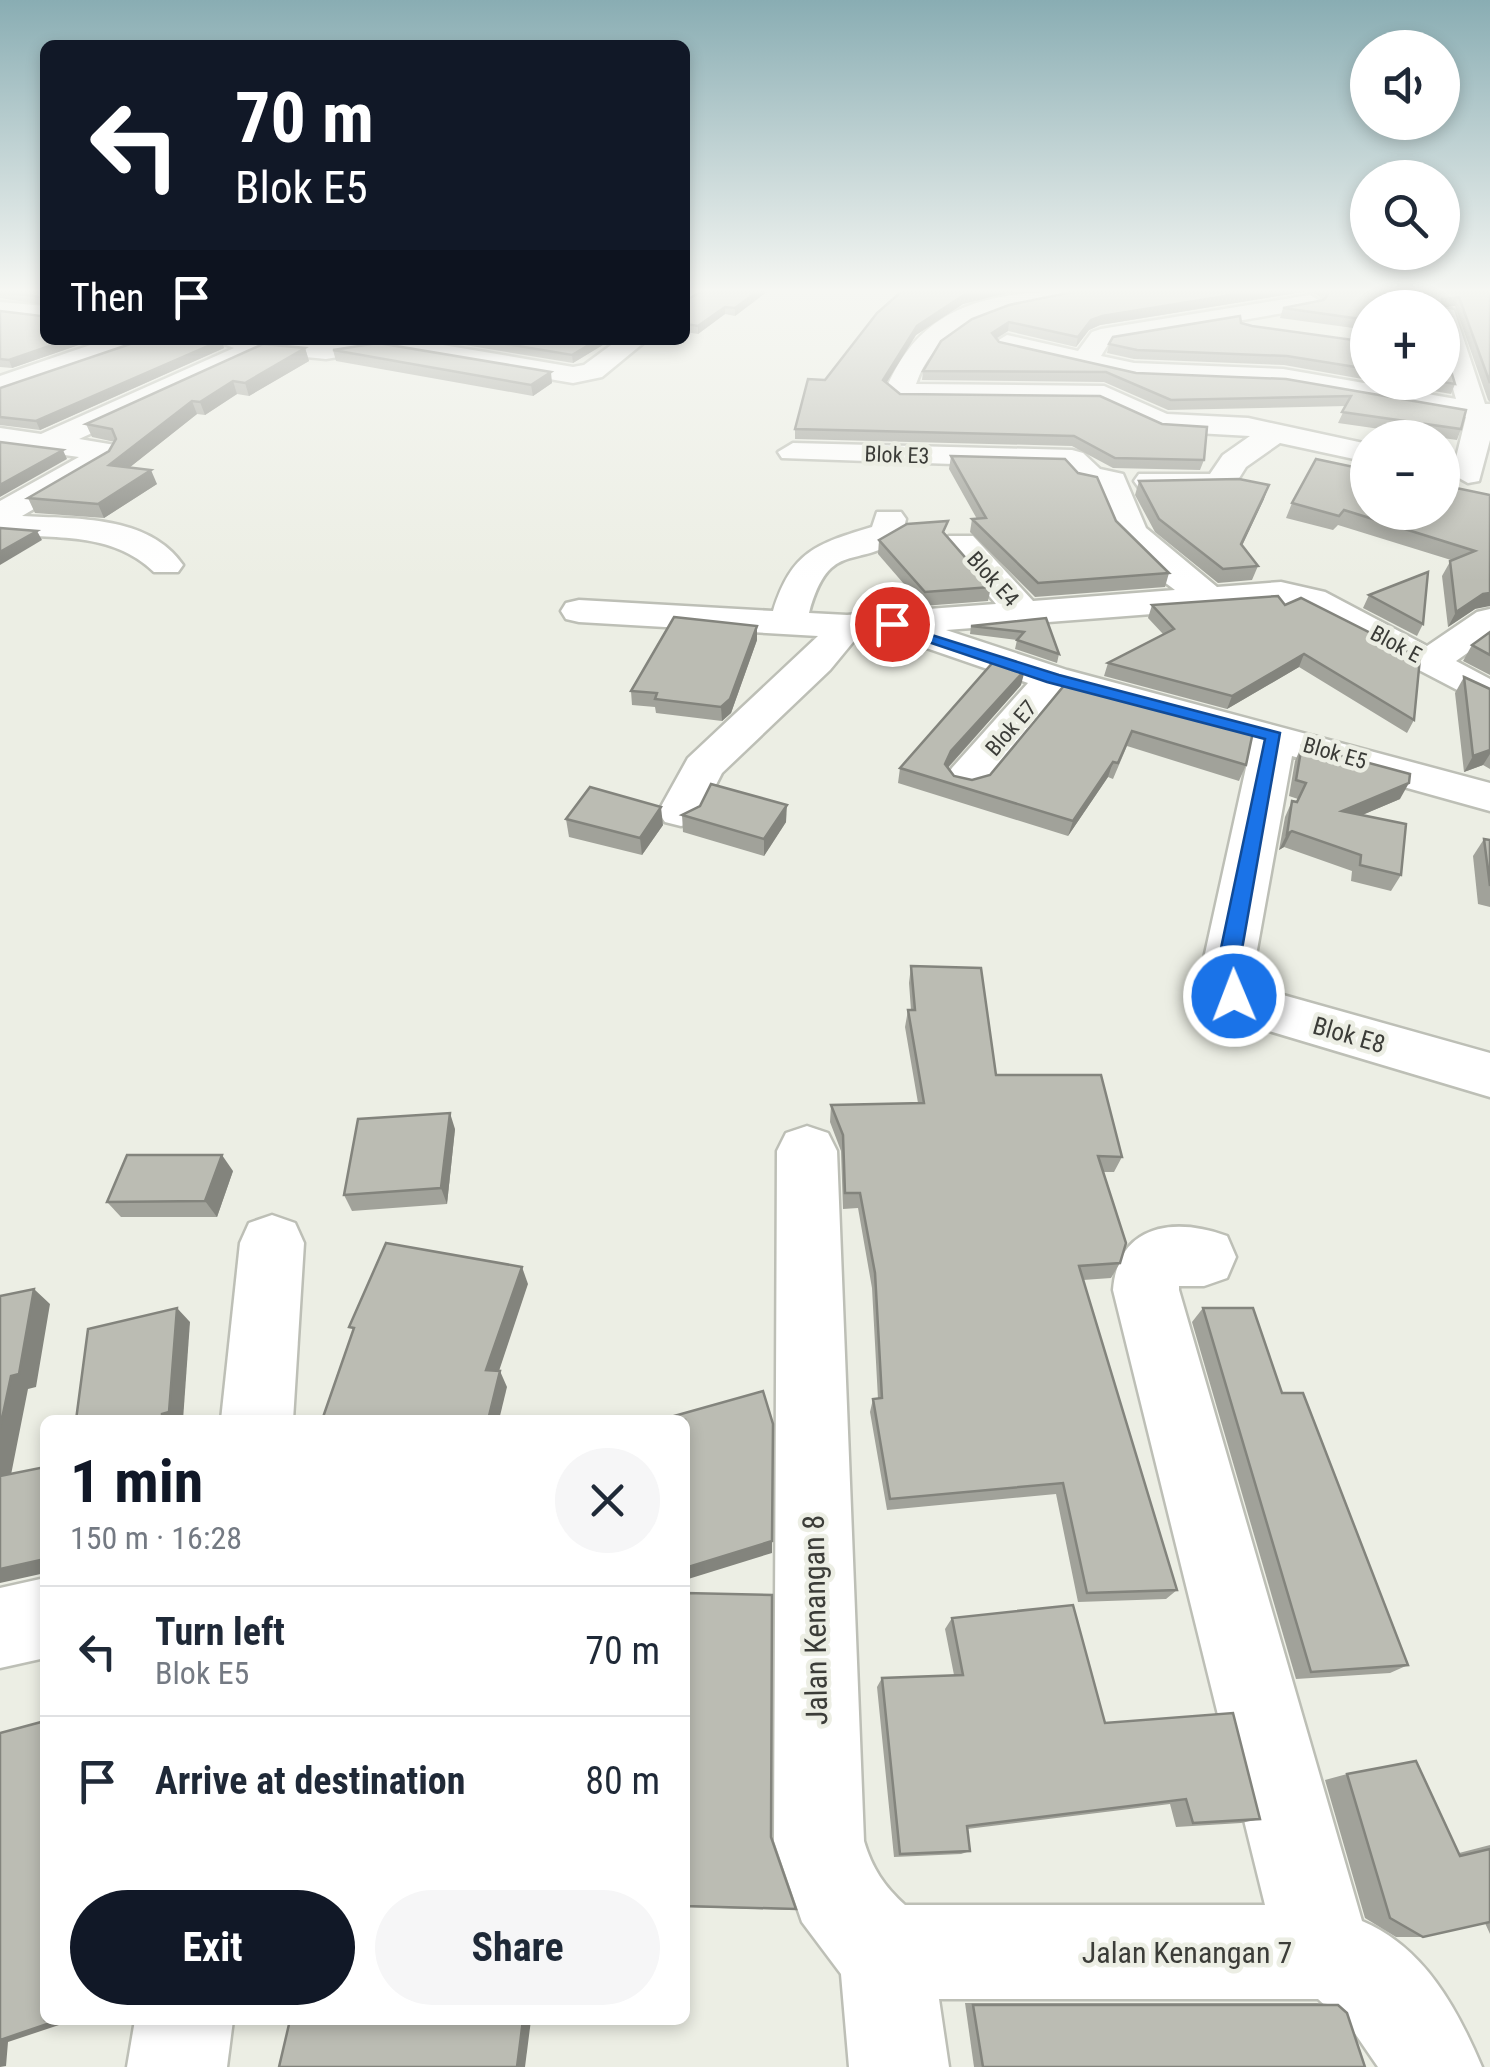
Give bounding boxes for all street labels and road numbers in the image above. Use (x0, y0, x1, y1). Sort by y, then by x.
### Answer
street label: Blok E3 (864, 441, 930, 469)
street label: Blok E4 (962, 547, 1024, 612)
street label: Blok E (1366, 620, 1426, 668)
street label: Blok E7 (980, 695, 1042, 761)
street label: Blok E5 (1300, 732, 1370, 774)
street label: Blok E8 (1310, 1011, 1388, 1059)
street label: Jalan Kenangan 8 (796, 1514, 834, 1726)
street label: Jalan Kenangan 7 (1082, 1935, 1292, 1970)

